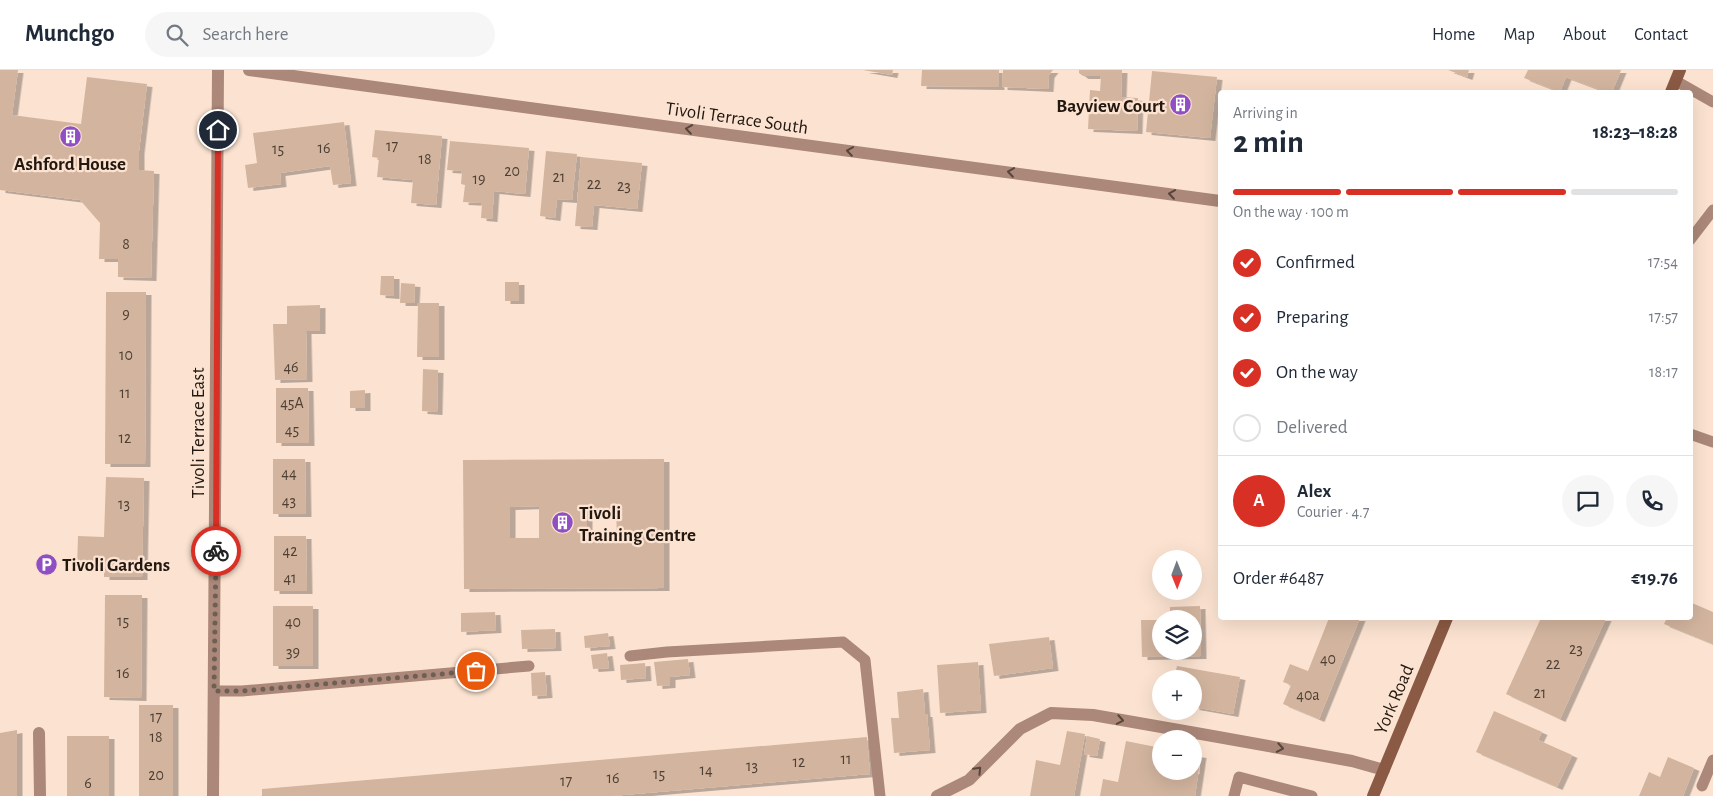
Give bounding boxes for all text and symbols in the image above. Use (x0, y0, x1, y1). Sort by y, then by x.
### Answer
search box (145, 12, 495, 57)
icon: search (163, 21, 191, 49)
text: Munchgo (25, 22, 115, 46)
text: Search here (203, 25, 288, 44)
text: Home (1432, 26, 1475, 44)
text: Map (1503, 26, 1535, 44)
text: About (1563, 26, 1606, 44)
text: Contact (1634, 26, 1688, 44)
building icon: Bayview Court (1169, 93, 1193, 117)
place label: Bayview Court (1056, 97, 1166, 116)
street label: Tivoli Terrace South (664, 99, 809, 138)
text: Arriving in (1233, 105, 1298, 121)
pin (197, 109, 239, 151)
icon: home (204, 116, 232, 144)
text: 18:23–18:28 (1593, 123, 1678, 142)
one-way arrow (684, 124, 692, 135)
building icon: Ashford House (58, 125, 82, 149)
text: 2 min (1233, 126, 1304, 158)
house number: 17 (386, 138, 398, 154)
house number: 16 (317, 140, 331, 156)
house number: 15 (272, 141, 284, 157)
one-way arrow (845, 146, 853, 157)
house number: 18 (418, 151, 432, 167)
place label: Ashford House (14, 155, 126, 174)
house number: 20 (504, 163, 520, 179)
one-way arrow (1006, 168, 1015, 178)
house number: 21 (553, 169, 565, 185)
house number: 19 (472, 171, 486, 187)
house number: 22 (587, 176, 601, 192)
house number: 23 (617, 178, 631, 194)
one-way arrow (1167, 189, 1175, 200)
text: On the way · 100 m (1233, 204, 1349, 220)
house number: 8 (122, 236, 130, 252)
icon: check (1233, 249, 1261, 277)
text: Confirmed (1276, 253, 1355, 272)
text: 17:54 (1648, 254, 1678, 270)
icon: check (1233, 304, 1261, 332)
house number: 9 (122, 306, 130, 322)
text: Preparing (1276, 308, 1349, 327)
text: 17:57 (1649, 309, 1678, 325)
house number: 10 (119, 347, 133, 363)
house number: 46 (283, 359, 299, 375)
icon: check (1233, 359, 1261, 387)
text: On the way (1276, 363, 1358, 382)
text: 18:17 (1649, 364, 1678, 380)
street label: Tivoli Terrace East (189, 368, 208, 498)
house number: 11 (119, 385, 131, 401)
house number: 45A (280, 395, 304, 411)
text: Delivered (1276, 418, 1348, 437)
house number: 45 (285, 422, 299, 438)
house number: 12 (119, 430, 131, 446)
house number: 44 (281, 465, 297, 481)
button: chat (1562, 475, 1614, 527)
button: phone (1626, 475, 1678, 527)
text: Alex (1297, 482, 1331, 501)
text: A (1253, 491, 1265, 510)
house number: 43 (282, 493, 296, 509)
house number: 13 (118, 496, 130, 512)
place label: Tivoli Training Centre (579, 504, 696, 545)
text: Courier · 4.7 (1297, 504, 1369, 520)
building icon: Tivoli Training Centre (551, 511, 575, 535)
courier (191, 526, 241, 576)
icon: bike (202, 537, 230, 565)
house number: 42 (283, 543, 297, 559)
north arrow (1152, 550, 1202, 600)
map controls (1152, 550, 1202, 780)
parking icon: Tivoli Gardens (34, 552, 58, 576)
place label: Tivoli Gardens (62, 556, 170, 575)
text: Order #6487 (1233, 569, 1324, 588)
text: €19.76 (1631, 569, 1678, 588)
house number: 41 (283, 570, 297, 586)
button: layers (1152, 610, 1202, 660)
house number: 15 (117, 613, 129, 629)
house number: 40 (285, 614, 301, 630)
house number: 23 (1569, 641, 1583, 657)
house number: 39 (286, 644, 300, 660)
pin (455, 650, 497, 692)
house number: 40 (1320, 651, 1336, 667)
house number: 22 (1546, 656, 1560, 672)
icon: bag (462, 657, 490, 685)
street label: York Road (1371, 662, 1418, 737)
house number: 16 (116, 665, 130, 681)
button: + (1152, 670, 1202, 720)
house number: 21 (1534, 685, 1546, 701)
house number: 40a (1296, 687, 1320, 703)
house number: 17 (150, 709, 162, 725)
one-way arrow (1115, 714, 1124, 724)
house number: 18 (149, 729, 163, 745)
button: − (1152, 730, 1202, 780)
one-way arrow (1275, 743, 1284, 753)
house number: 11 (840, 751, 852, 767)
house number: 12 (793, 754, 805, 770)
house number: 13 (746, 758, 758, 774)
house number: 14 (699, 762, 713, 778)
house number: 15 (653, 766, 665, 782)
house number: 20 (148, 767, 164, 783)
one-way arrow (972, 767, 981, 776)
house number: 16 (606, 770, 620, 786)
house number: 17 (560, 773, 572, 789)
house number: 6 (84, 775, 92, 791)

